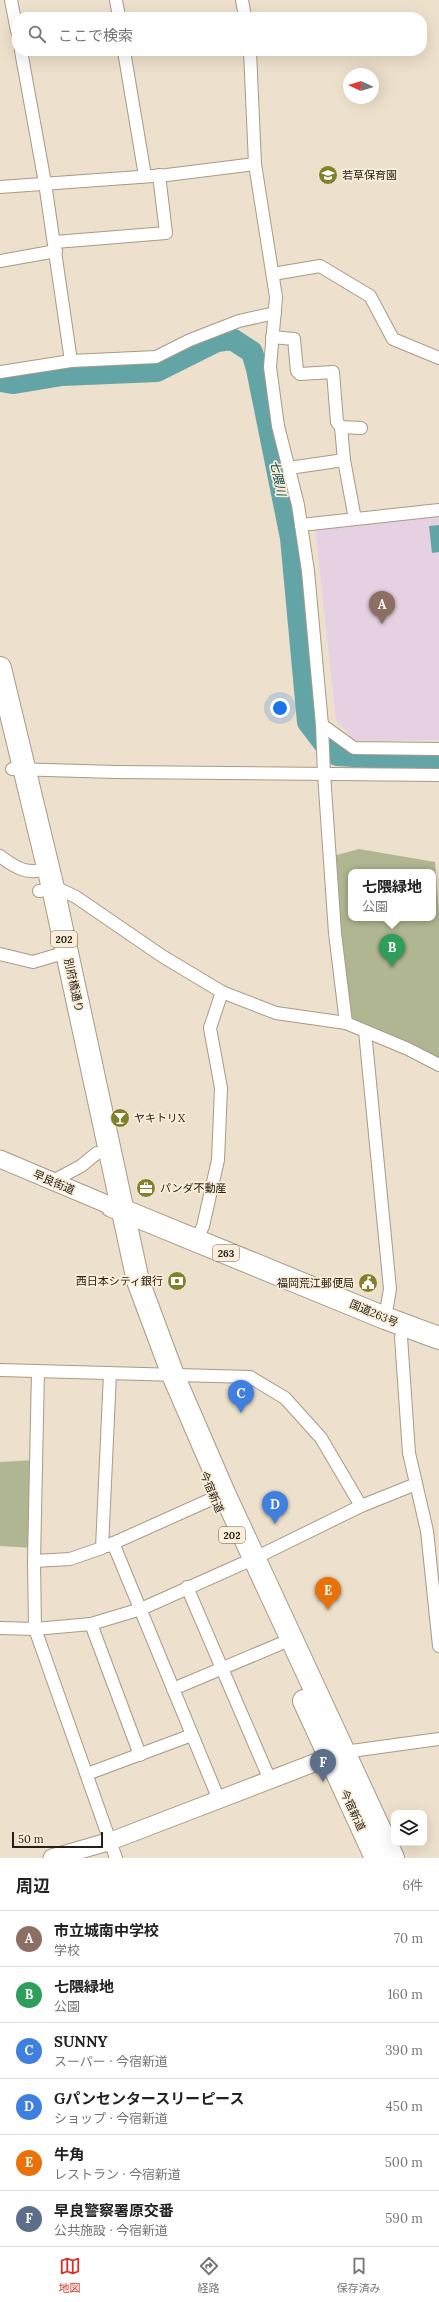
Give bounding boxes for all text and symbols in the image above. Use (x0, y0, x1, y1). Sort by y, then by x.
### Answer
search box (12, 12, 427, 56)
icon: search (26, 23, 48, 45)
text: ここで検索 (58, 26, 133, 45)
north arrow (343, 68, 379, 104)
school or university icon: 若草保育園 (317, 164, 339, 186)
place label: 若草保育園 (342, 168, 397, 182)
water label: 七隈川 (267, 459, 290, 499)
pin: A (369, 591, 395, 624)
your location (270, 698, 290, 718)
popup (348, 869, 436, 921)
text: 七隈緑地 (362, 877, 422, 896)
text: 公園 (362, 898, 388, 915)
road number: 202 (51, 931, 77, 947)
pin: B (379, 934, 405, 967)
street label: 別府橋通り (61, 957, 87, 1013)
bar icon: ヤキトリX (109, 1107, 131, 1129)
place label: ヤキトリX (134, 1111, 186, 1125)
street label: 早良街道 (31, 1167, 77, 1197)
office icon: パンダ不動産 (135, 1177, 157, 1199)
place label: パンダ不動産 (160, 1181, 227, 1195)
road number: 263 (213, 1245, 239, 1261)
bank icon: 西日本シティ銀行 (166, 1270, 188, 1292)
public building icon: 福岡荒江郵便局 (357, 1272, 379, 1294)
place label: 西日本シティ銀行 (76, 1274, 163, 1288)
place label: 福岡荒江郵便局 (277, 1276, 354, 1290)
street label: 国道263号 (348, 1297, 400, 1329)
pin: C (228, 1380, 254, 1413)
street label: 今宿新道 (197, 1469, 227, 1515)
pin: D (262, 1491, 288, 1524)
road number: 202 (219, 1527, 245, 1543)
pin: E (315, 1577, 341, 1610)
pin: F (310, 1749, 336, 1782)
street label: 今宿新道 (337, 1787, 369, 1833)
map controls (391, 1810, 427, 1846)
button: layers (391, 1810, 427, 1846)
scale bar (12, 1830, 103, 1849)
text: 50 m (18, 1832, 44, 1846)
text: 周辺 (16, 1875, 50, 1897)
text: 6件 (402, 1877, 423, 1894)
text: 市立城南中学校 (54, 1921, 159, 1940)
text: A (25, 1930, 33, 1947)
text: 70 m (394, 1930, 423, 1947)
text: 学校 (54, 1942, 80, 1959)
text: 七隈緑地 (54, 1977, 114, 1996)
text: B (25, 1986, 33, 2003)
text: 160 m (388, 1986, 423, 2003)
text: 公園 (54, 1998, 80, 2015)
text: SUNNY (54, 2032, 108, 2051)
text: C (25, 2042, 33, 2059)
text: 390 m (385, 2042, 423, 2059)
text: スーパー · 今宿新道 (54, 2053, 168, 2070)
text: Gパンセンタースリーピース (54, 2089, 245, 2108)
text: D (24, 2098, 34, 2115)
text: 450 m (386, 2098, 423, 2115)
text: ショップ · 今宿新道 (54, 2110, 168, 2127)
text: 牛角 (54, 2145, 84, 2164)
text: E (25, 2154, 33, 2171)
text: 500 m (385, 2154, 423, 2171)
text: レストラン · 今宿新道 (54, 2166, 181, 2183)
text: 早良警察署原交番 (54, 2201, 174, 2220)
text: F (25, 2210, 33, 2227)
text: 590 m (385, 2210, 423, 2227)
text: 公共施設 · 今宿新道 (54, 2222, 168, 2239)
tab: 地図 (59, 2255, 81, 2295)
tab: 経路 (198, 2255, 220, 2295)
tab: 保存済み (337, 2255, 381, 2295)

